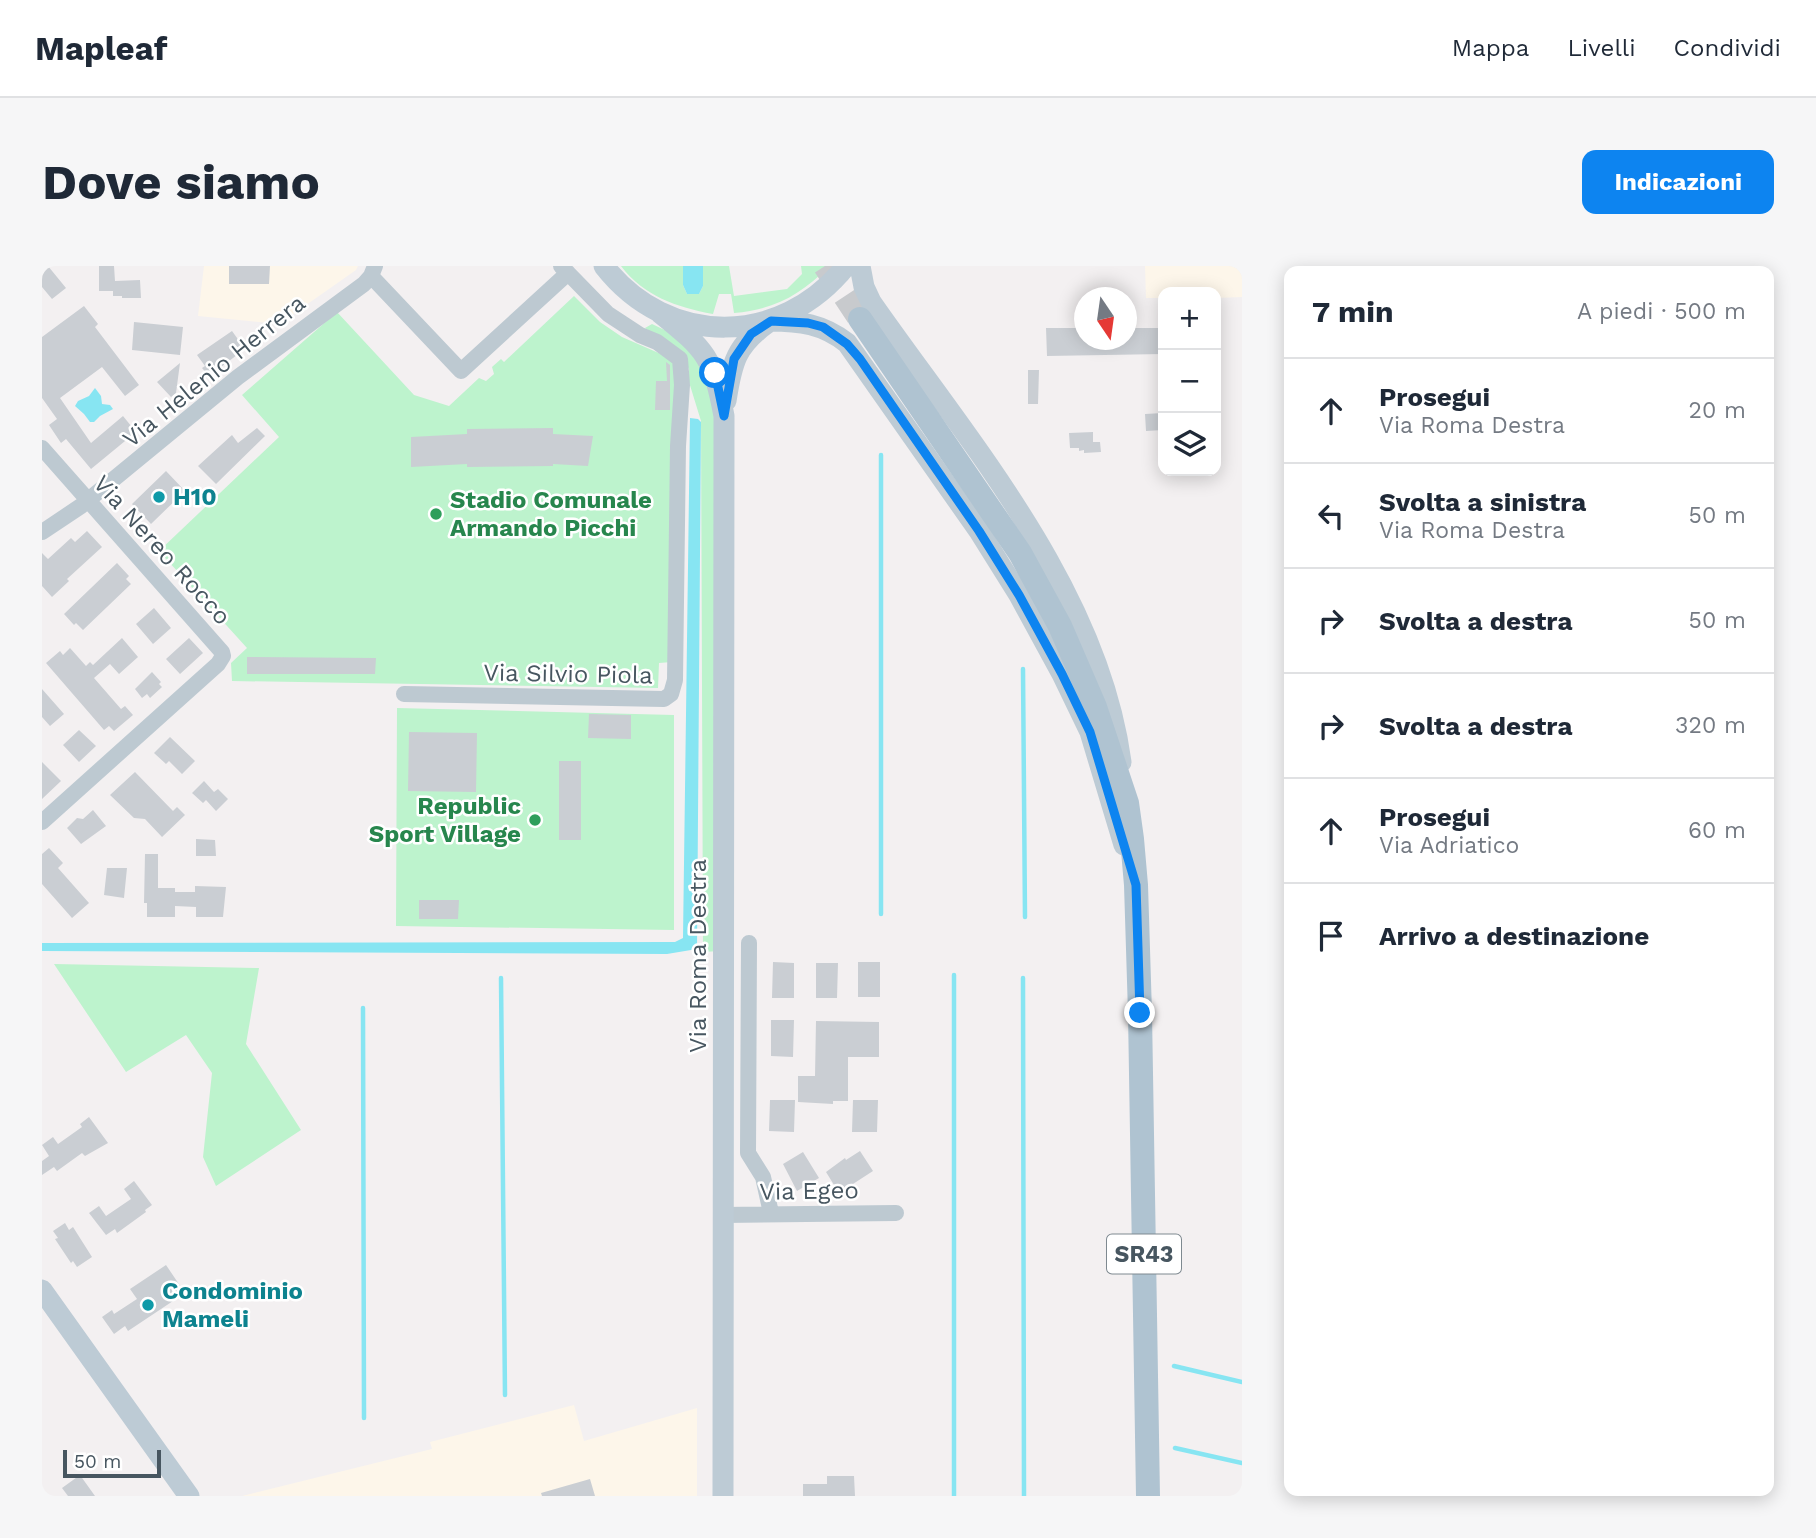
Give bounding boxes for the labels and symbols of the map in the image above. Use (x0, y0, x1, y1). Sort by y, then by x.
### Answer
north arrow (1074, 287, 1137, 350)
street label: Via Helenio Herrera (117, 289, 311, 453)
route start (699, 357, 730, 388)
street label: Via Nereo Rocco (88, 469, 236, 631)
place label: H10 (173, 483, 217, 511)
place label: Stadio Comunale Armando Picchi (450, 486, 652, 542)
marker: H10 (151, 489, 167, 505)
marker: Stadio Comunale Armando Picchi (428, 506, 444, 522)
street label: Via Silvio Piola (483, 659, 653, 689)
place label: Republic Sport Village (369, 792, 521, 848)
marker: Republic Sport Village (527, 812, 543, 828)
street label: Via Roma Destra (684, 859, 712, 1053)
route end (1124, 997, 1155, 1028)
street label: Via Egeo (759, 1176, 859, 1206)
road number: SR43 (1107, 1234, 1181, 1273)
place label: Condominio Mameli (162, 1277, 303, 1333)
marker: Condominio Mameli (140, 1297, 156, 1313)
scale bar (63, 1447, 161, 1479)

